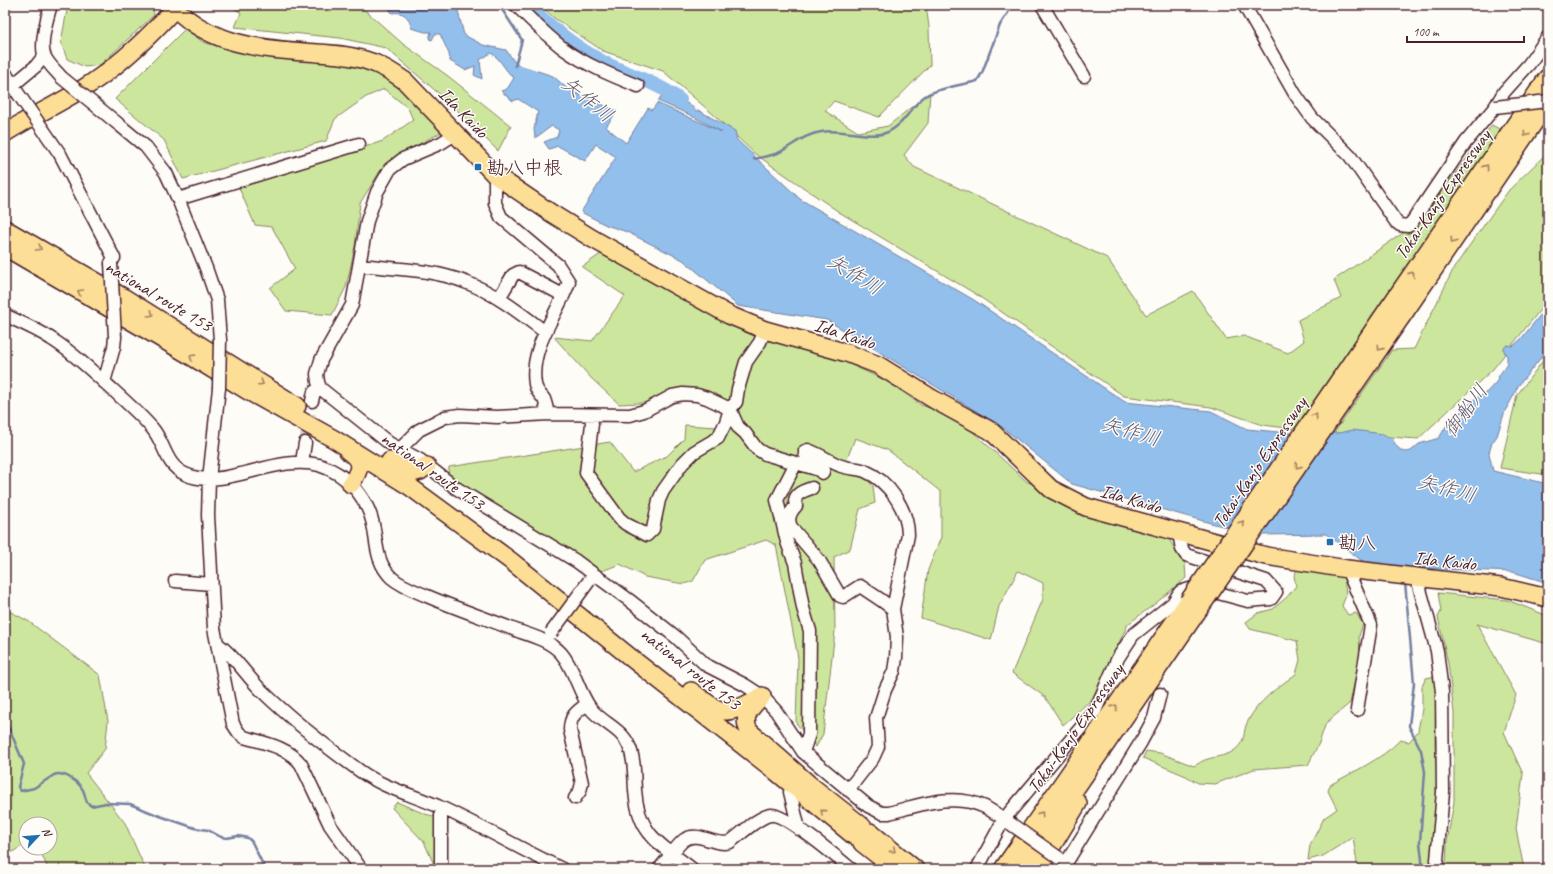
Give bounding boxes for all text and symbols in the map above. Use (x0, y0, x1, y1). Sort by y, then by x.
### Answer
scale bar (1407, 18, 1524, 44)
text: 100 m (1413, 24, 1440, 40)
water label: 矢作川 (557, 71, 619, 128)
street label: Ida Kaido (433, 82, 494, 144)
street label: Tokai-Kanjo Expressway (1389, 124, 1497, 264)
one-way arrow (1524, 129, 1531, 136)
place label: 勘八中根 (486, 156, 563, 180)
marker: 勘八中根 (473, 162, 483, 172)
one-way arrow (1481, 164, 1489, 171)
one-way arrow (1450, 237, 1458, 244)
one-way arrow (35, 244, 42, 251)
water label: 矢作川 (823, 248, 887, 301)
street label: national route 153 (100, 254, 218, 338)
one-way arrow (1408, 271, 1415, 278)
one-way arrow (77, 289, 84, 296)
one-way arrow (147, 310, 154, 317)
street label: Ida Kaido (811, 313, 879, 355)
one-way arrow (1378, 343, 1385, 350)
one-way arrow (189, 354, 196, 362)
one-way arrow (257, 379, 264, 386)
water label: 御船川 (1437, 379, 1493, 442)
street label: Tokai-Kanjo Expressway (1207, 391, 1313, 533)
water label: 矢作川 (1099, 411, 1163, 452)
one-way arrow (1310, 413, 1318, 420)
street label: national route 153 (376, 426, 490, 516)
one-way arrow (1295, 462, 1303, 469)
water label: 矢作川 (1415, 469, 1479, 508)
street label: Ida Kaido (1098, 479, 1165, 519)
one-way arrow (1237, 521, 1244, 528)
place label: 勘八 (1338, 531, 1376, 555)
marker: 勘八 (1325, 537, 1335, 547)
street label: Ida Kaido (1413, 546, 1478, 576)
street label: national route 153 (635, 622, 747, 716)
street label: Tokai-Kanjo Expressway (1022, 658, 1130, 798)
one-way arrow (1110, 704, 1118, 711)
one-way arrow (821, 809, 828, 816)
one-way arrow (1036, 811, 1044, 818)
north arrow (18, 816, 58, 856)
text: N (39, 825, 56, 840)
one-way arrow (888, 846, 896, 853)

